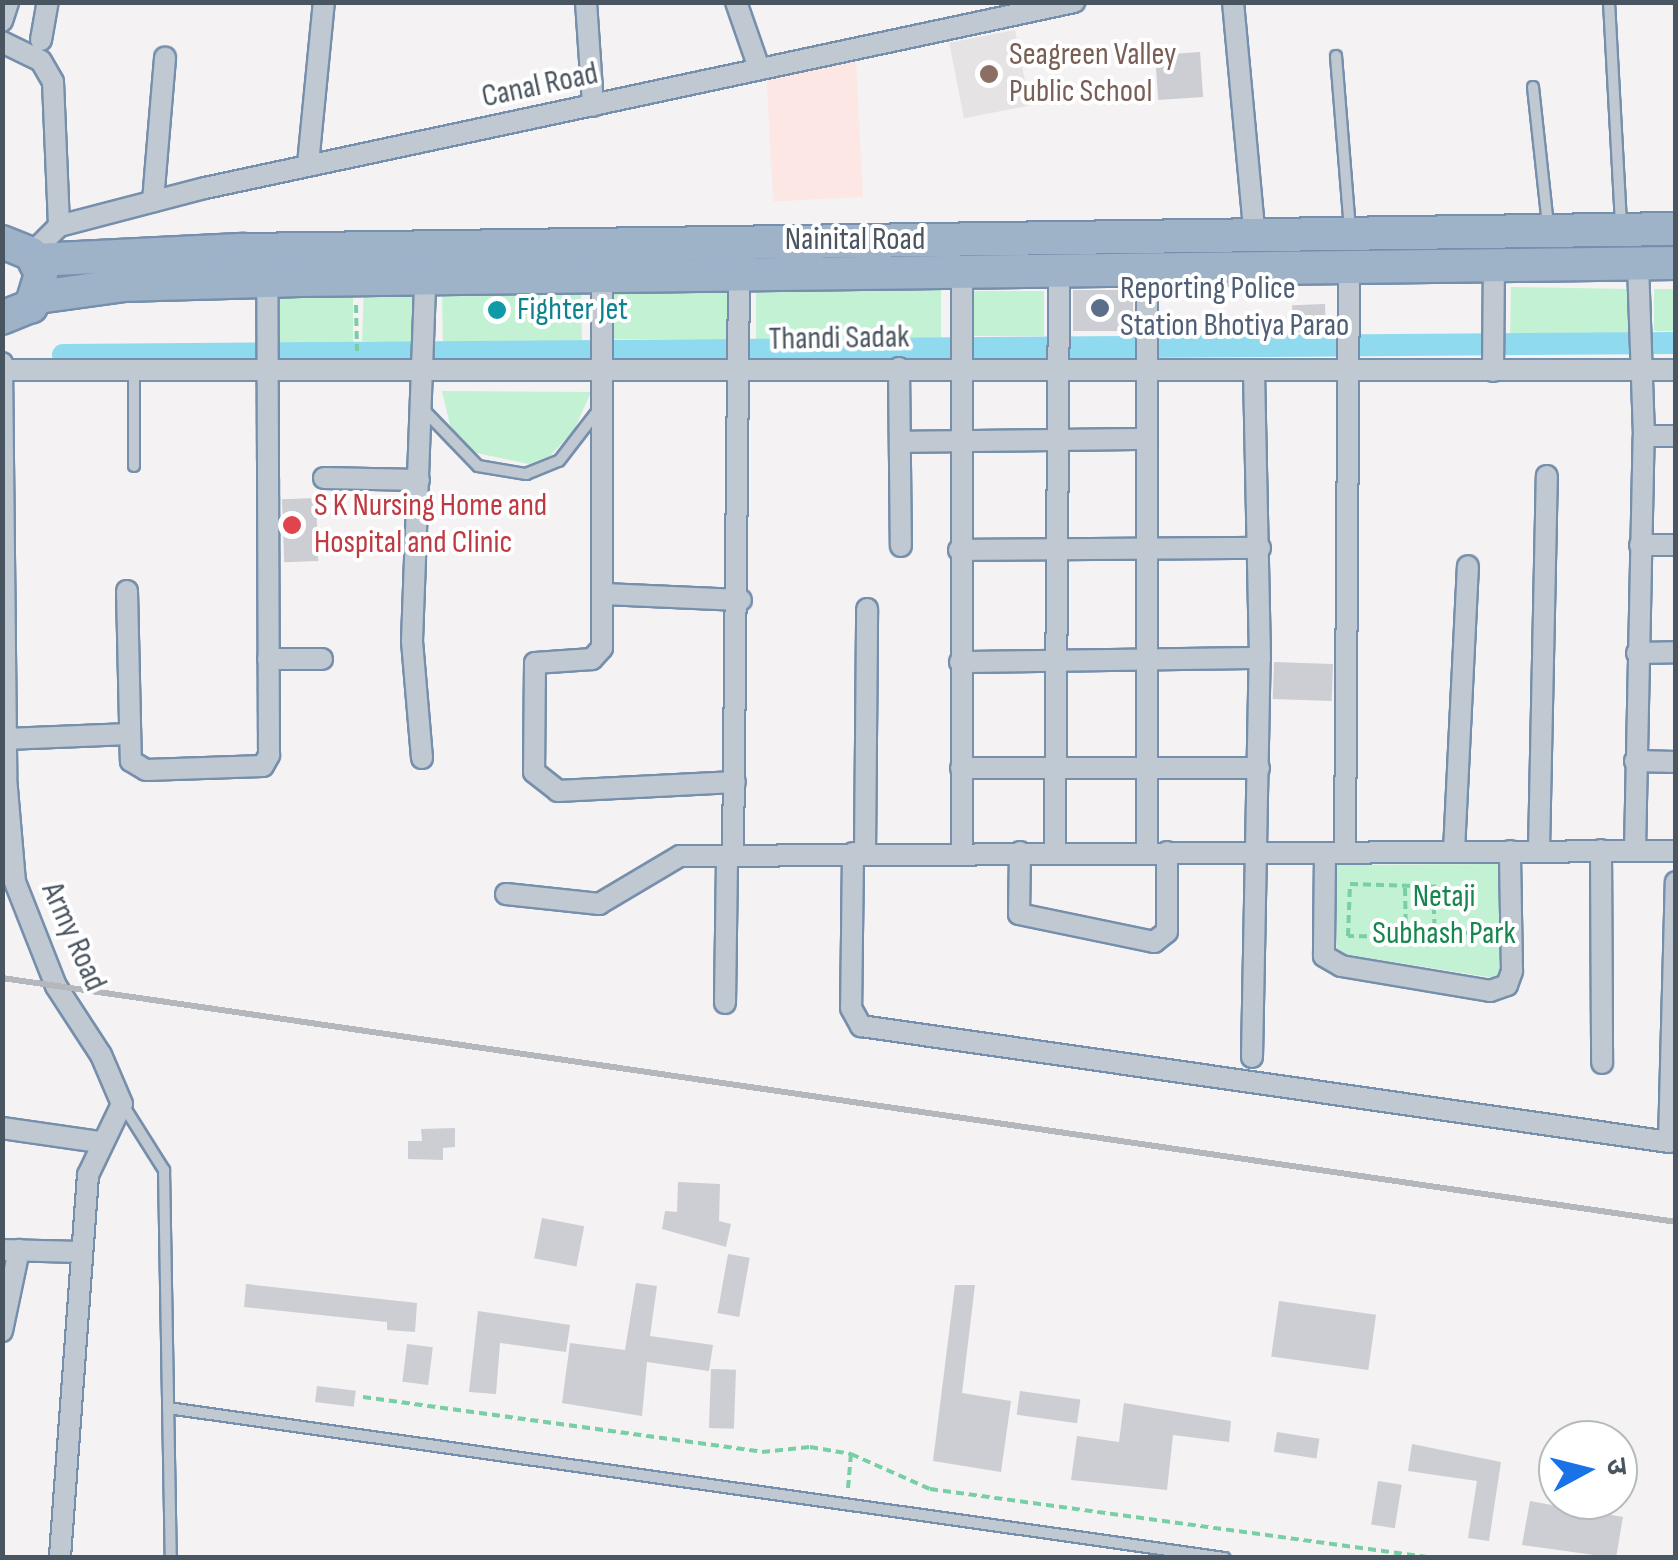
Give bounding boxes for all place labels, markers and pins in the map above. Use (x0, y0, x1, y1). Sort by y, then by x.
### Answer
place label: Seagreen Valley Public School (1009, 37, 1176, 112)
marker: Seagreen Valley Public School (978, 63, 1000, 85)
place label: Reporting Police Station Bhotiya Parao (1120, 271, 1349, 346)
place label: Fighter Jet (517, 291, 628, 329)
marker: Reporting Police Station Bhotiya Parao (1089, 297, 1111, 319)
marker: Fighter Jet (486, 299, 508, 321)
place label: S K Nursing Home and Hospital and Clinic (314, 488, 547, 563)
marker: S K Nursing Home and Hospital and Clinic (279, 512, 305, 538)

